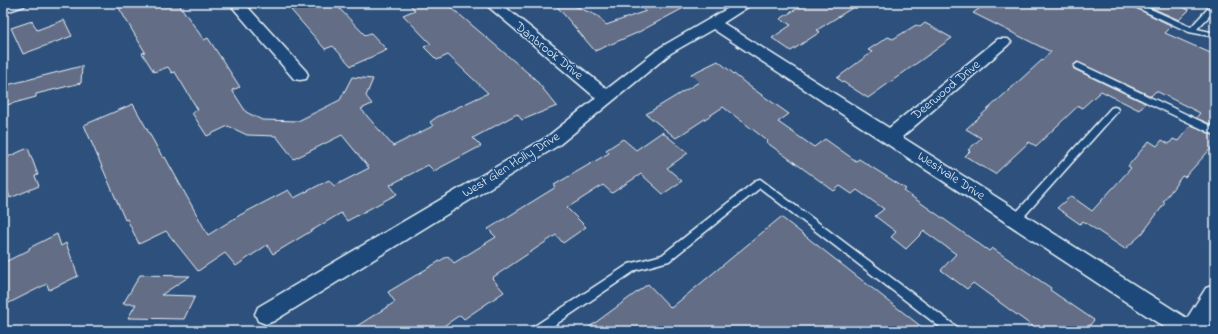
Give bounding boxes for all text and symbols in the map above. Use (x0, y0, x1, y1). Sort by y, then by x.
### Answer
street label: Danbrook Drive (510, 17, 587, 85)
street label: Deerwood Drive (907, 55, 985, 125)
street label: West Glen Holly Drive (459, 127, 564, 204)
street label: Westvale Drive (913, 147, 989, 205)

